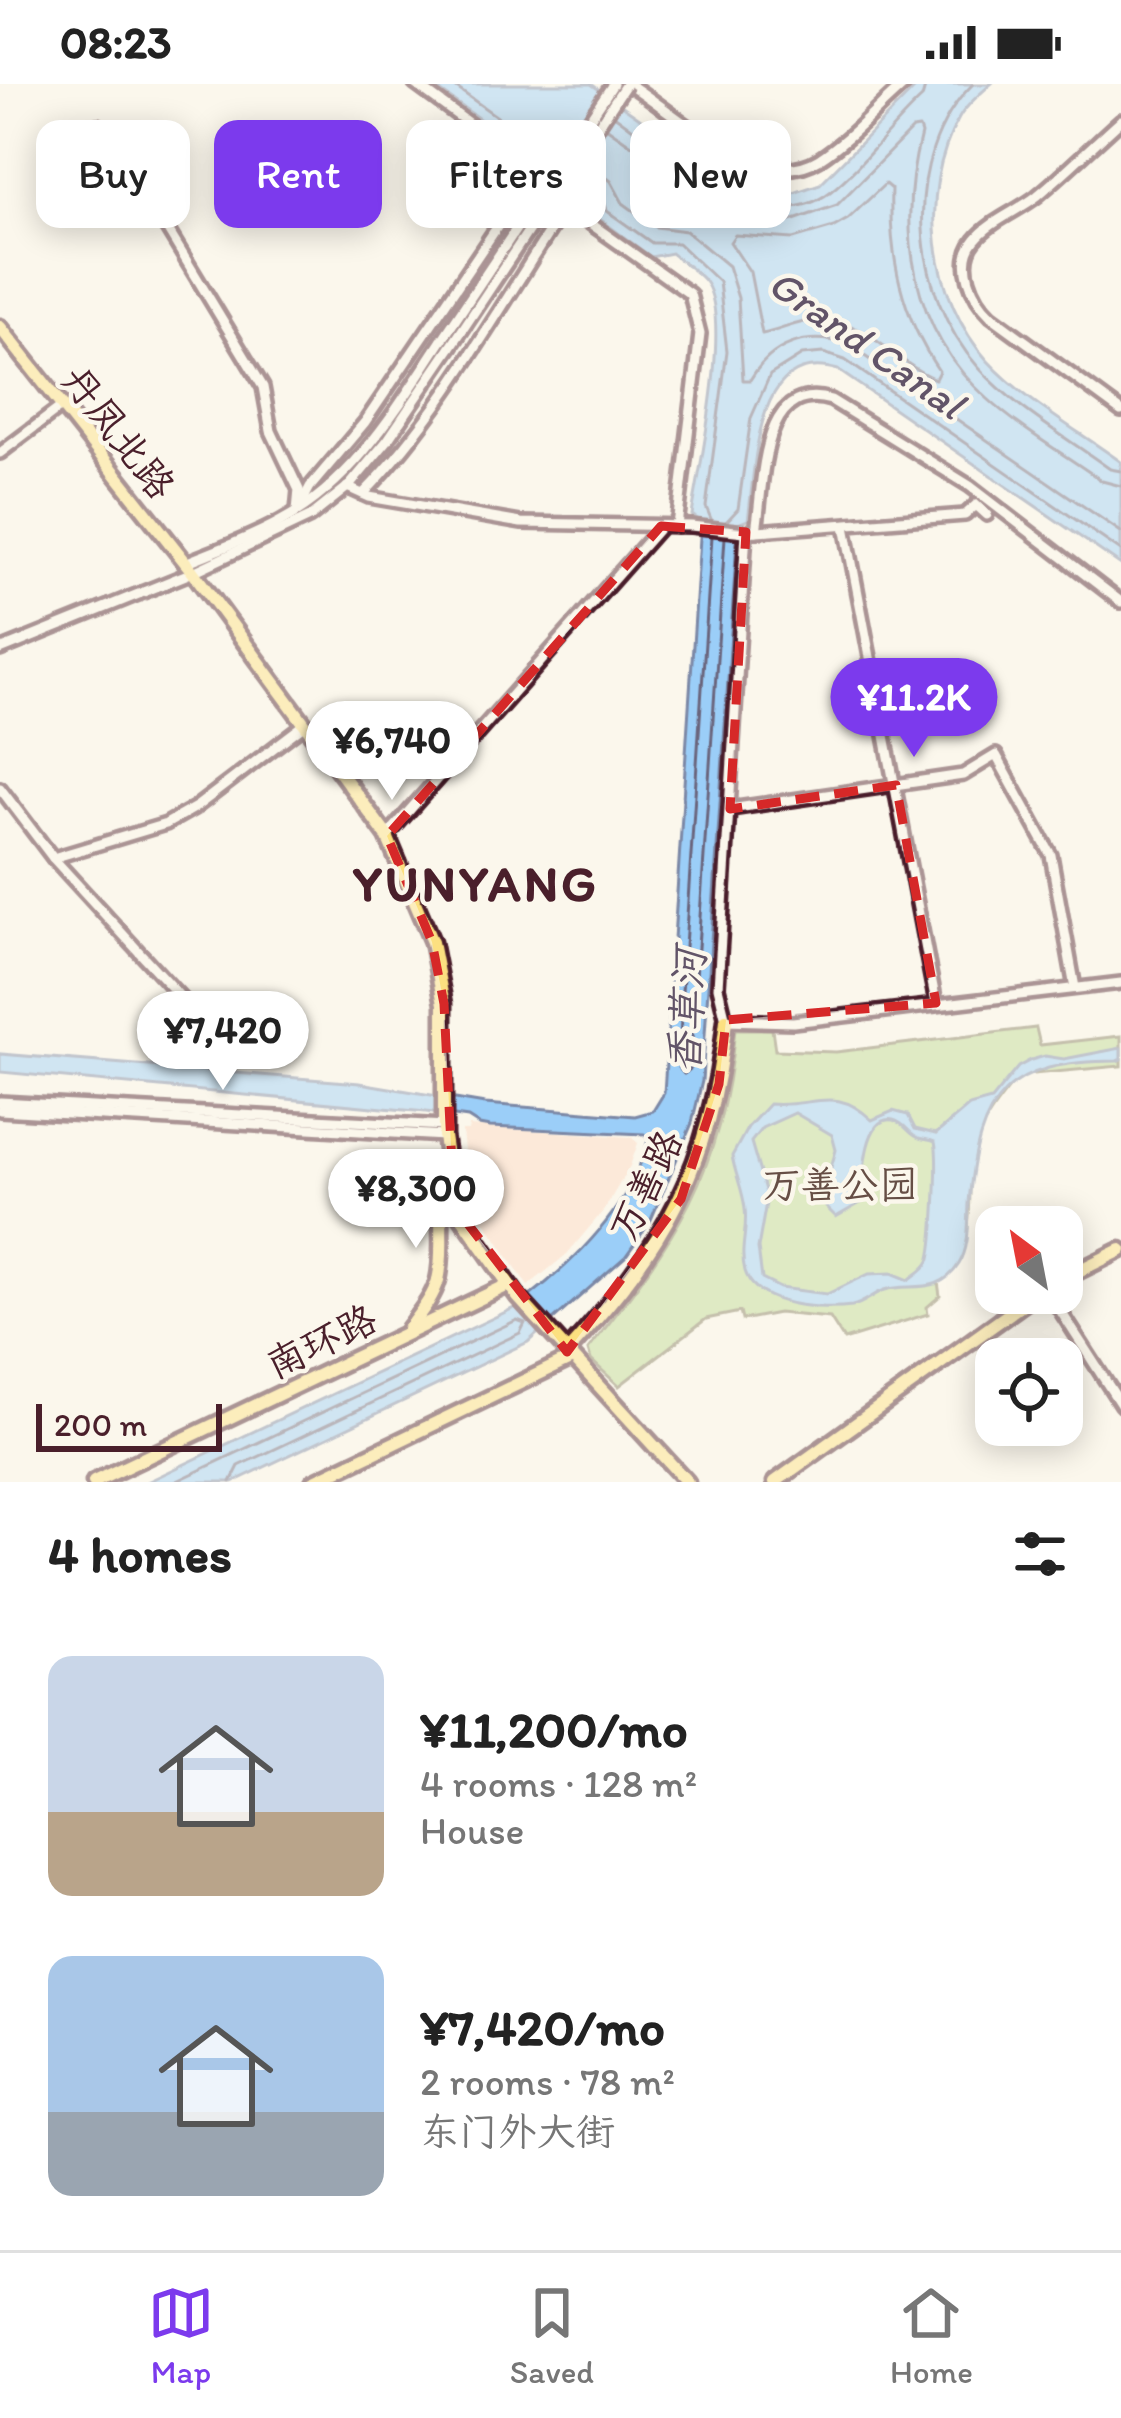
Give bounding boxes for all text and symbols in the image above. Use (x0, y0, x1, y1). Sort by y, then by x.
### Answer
text: 08:23 (60, 15, 172, 69)
chip: Buy (36, 120, 190, 228)
chip: Rent (214, 120, 382, 228)
chip: Filters (406, 120, 606, 228)
chip: New (630, 120, 791, 228)
water label: Grand Canal (759, 257, 977, 431)
street label: 丹凤北路 (52, 356, 185, 508)
pin: ¥11.2K (816, 658, 1012, 760)
text: ¥11.2K (857, 673, 971, 720)
pin: ¥6,740 (294, 701, 490, 803)
text: ¥6,740 (333, 716, 451, 763)
district label: YUNYANG (353, 853, 599, 914)
water label: 香草河 (658, 941, 716, 1075)
pin: ¥7,420 (125, 991, 321, 1093)
text: ¥7,420 (164, 1006, 282, 1053)
street label: 万善路 (599, 1122, 692, 1248)
pin: ¥8,300 (318, 1149, 514, 1251)
park label: 万善公园 (762, 1161, 918, 1208)
text: ¥8,300 (355, 1164, 477, 1211)
north arrow (975, 1206, 1083, 1314)
map controls (975, 1206, 1083, 1446)
street label: 南环路 (258, 1295, 384, 1388)
button: locate (975, 1338, 1083, 1446)
scale bar (36, 1398, 222, 1451)
text: 200 m (54, 1405, 147, 1444)
icon: filters (1007, 1521, 1073, 1587)
text: 4 homes (48, 1524, 232, 1585)
text: ¥11,200/mo (420, 1699, 688, 1760)
icon: home (144, 1704, 288, 1848)
text: 4 rooms · 128 m² (420, 1760, 697, 1807)
text: House (420, 1807, 524, 1854)
text: ¥7,420/mo (420, 1997, 665, 2058)
icon: home (144, 2004, 288, 2148)
text: 2 rooms · 78 m² (420, 2058, 675, 2105)
text: 东门外大街 (420, 2108, 615, 2155)
tab: Map (148, 2280, 214, 2391)
tab: Saved (510, 2280, 594, 2391)
tab: Home (890, 2280, 973, 2391)

